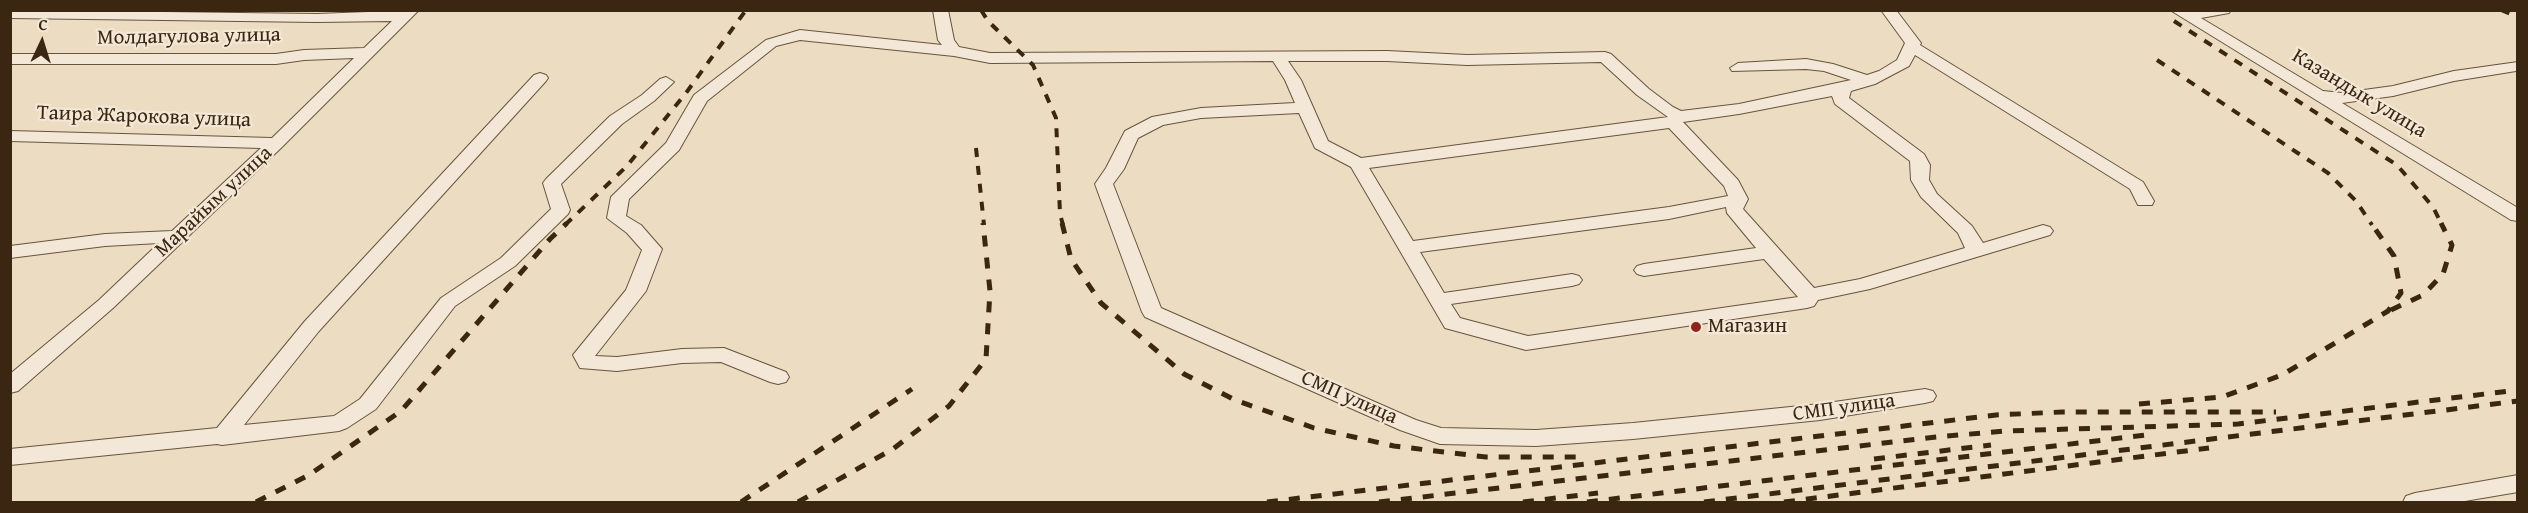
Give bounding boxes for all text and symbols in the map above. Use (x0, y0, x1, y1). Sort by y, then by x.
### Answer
north arrow (12, 12, 72, 72)
text: С (38, 12, 49, 36)
street label: Молдагулова улица (97, 23, 281, 51)
street label: Казандык улица (2287, 44, 2431, 144)
street label: Таира Жарокова улица (37, 101, 251, 133)
street label: Марайым улица (150, 141, 278, 263)
place label: Магазин (1708, 314, 1787, 340)
marker: Магазин (1689, 320, 1703, 334)
street label: СМП улица (1297, 366, 1401, 430)
street label: СМП улица (1791, 388, 1897, 428)

